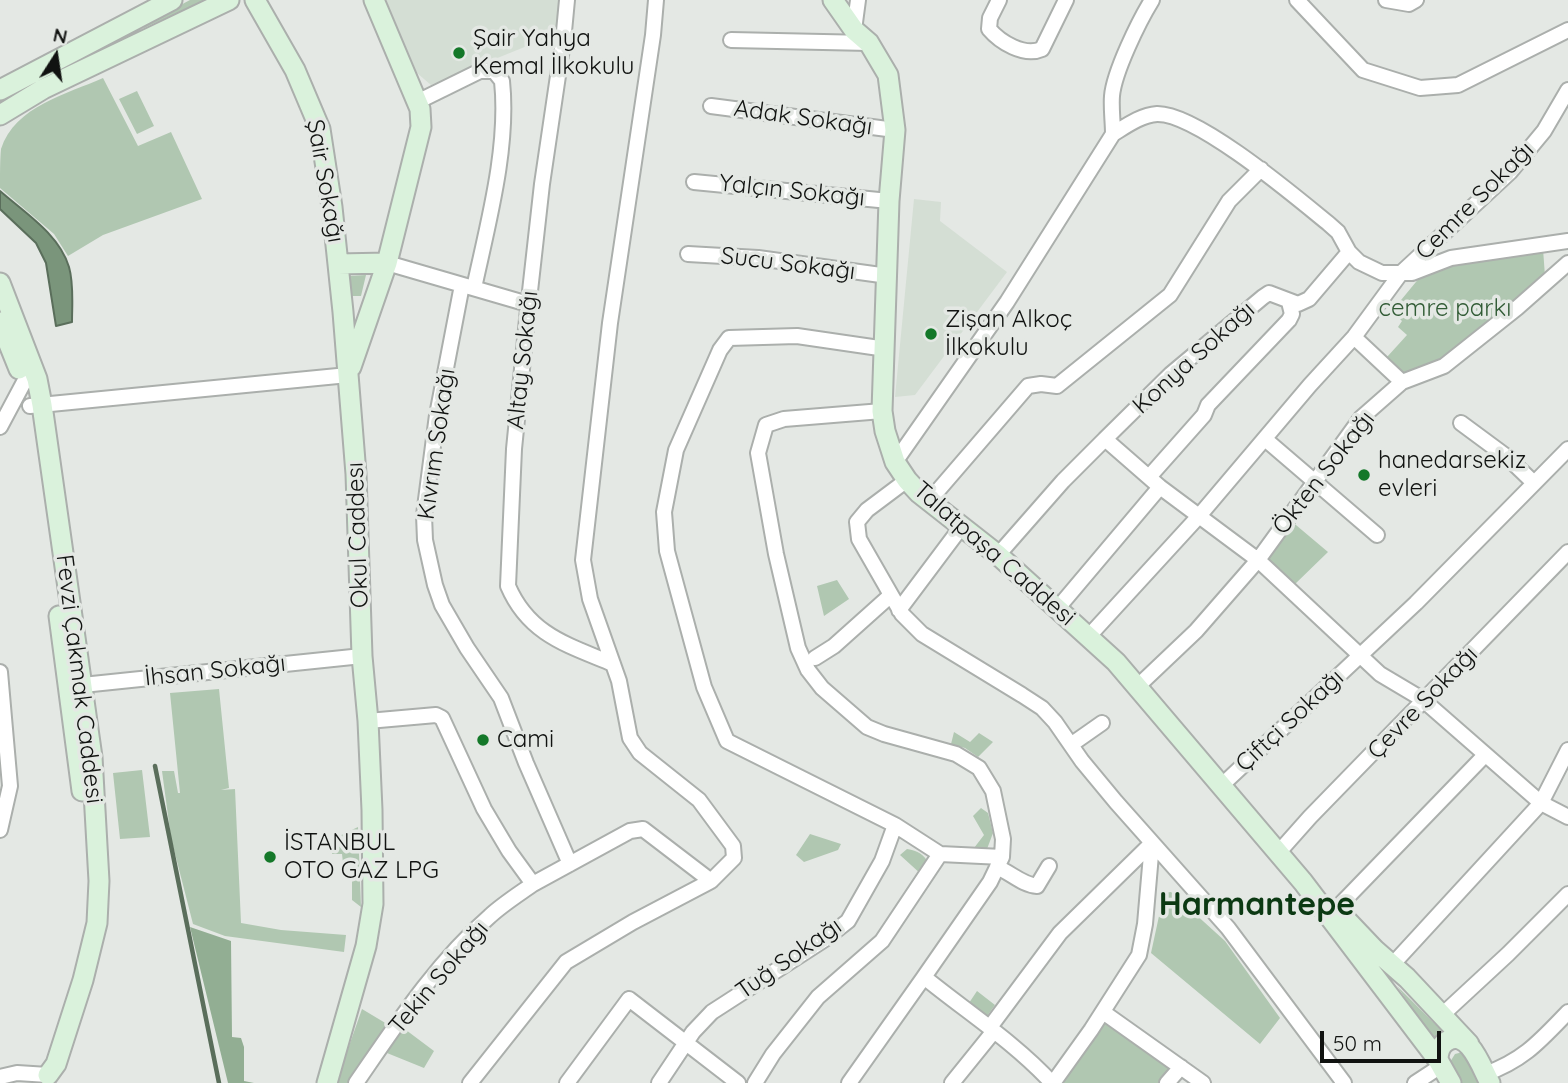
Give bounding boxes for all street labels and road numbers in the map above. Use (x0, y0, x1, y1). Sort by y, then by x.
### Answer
street label: Adak Sokağı (732, 94, 874, 142)
street label: Şair Sokağı (300, 117, 350, 245)
street label: Cemre Sokağı (1410, 136, 1540, 266)
street label: Yalçın Sokağı (718, 169, 866, 213)
street label: Sucu Sokağı (719, 241, 857, 287)
street label: Altay Sokağı (501, 289, 545, 431)
street label: Konya Sokağı (1127, 296, 1261, 420)
street label: Kıvrım Sokağı (412, 367, 462, 521)
street label: Ökten Sokağı (1267, 406, 1381, 540)
street label: Okul Caddesı (341, 461, 375, 609)
street label: Talatpaşa Caddesi (907, 476, 1081, 632)
street label: Fevzi Çakmak Caddesi (49, 553, 109, 805)
street label: Çevre Sokağı (1362, 640, 1484, 766)
street label: İhsan Sokağı (143, 649, 287, 693)
street label: Çiftçi Sokağı (1230, 664, 1350, 778)
street label: Tuğ Sokağı (731, 912, 847, 1006)
street label: Tekin Sokağı (383, 916, 495, 1040)

